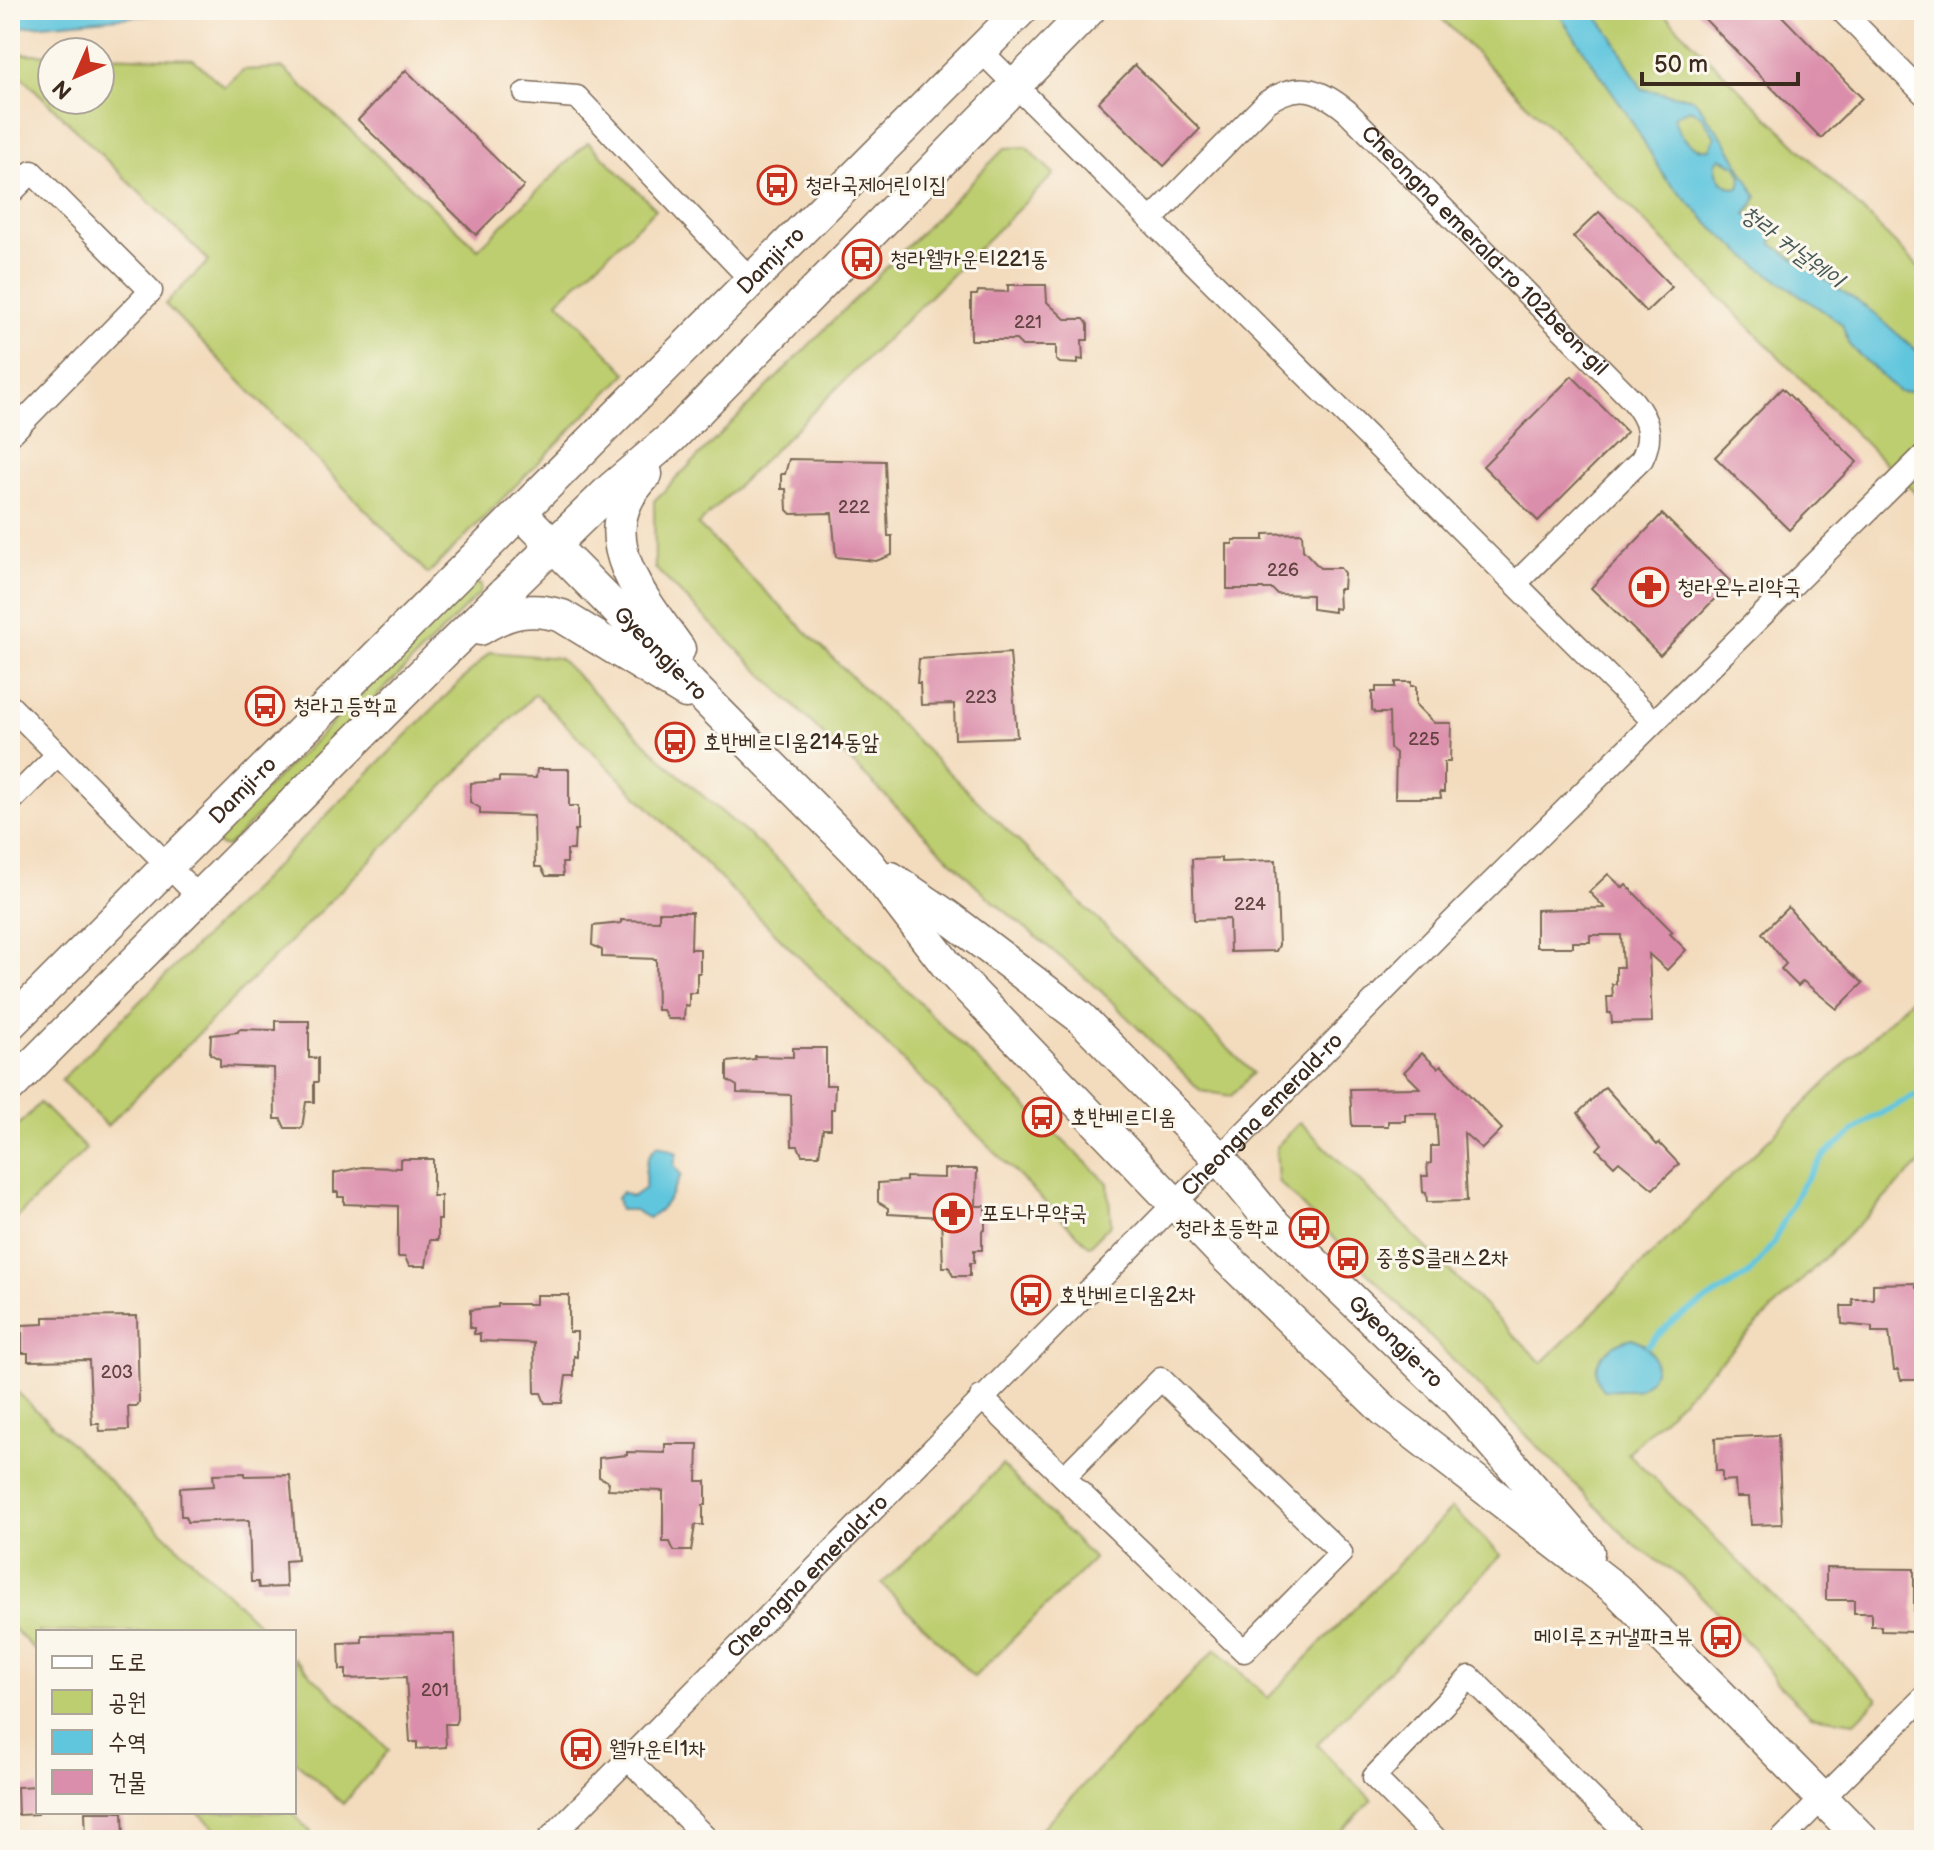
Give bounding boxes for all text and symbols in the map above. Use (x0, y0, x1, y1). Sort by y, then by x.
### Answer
north arrow (36, 36, 116, 116)
scale bar (1642, 36, 1798, 86)
text: 50 m (1654, 50, 1708, 79)
text: N (48, 74, 78, 104)
street label: Cheongna emerald-ro 102beon-gil (1355, 120, 1614, 381)
bus stop icon: 청라국제어린이집 (756, 164, 798, 206)
place label: 청라국제어린이집 (805, 172, 947, 199)
water label: 청라 커널웨이 (1734, 199, 1851, 296)
street label: Damji-ro (732, 221, 811, 300)
bus stop icon: 청라웰카운티221동 (841, 238, 883, 280)
place label: 청라웰카운티221동 (890, 246, 1048, 273)
house number: 221 (1014, 312, 1042, 333)
house number: 222 (838, 497, 870, 518)
house number: 226 (1267, 560, 1299, 581)
pharmacy icon: 청라온누리약국 (1628, 566, 1670, 608)
place label: 청라온누리약국 (1677, 574, 1801, 601)
street label: Gyeongje-ro (608, 601, 713, 706)
bus stop icon: 청라고등학교 (244, 685, 286, 727)
house number: 223 (965, 687, 997, 708)
place label: 청라고등학교 (293, 693, 399, 720)
bus stop icon: 호반베르디움214동앞 (654, 721, 696, 763)
place label: 호반베르디움214동앞 (703, 729, 880, 756)
house number: 225 (1408, 729, 1440, 750)
street label: Damji-ro (203, 751, 283, 830)
house number: 224 (1234, 894, 1266, 915)
street label: Cheongna emerald-ro (1176, 1027, 1349, 1202)
bus stop icon: 호반베르디움 (1021, 1096, 1063, 1138)
place label: 호반베르디움 (1070, 1104, 1176, 1131)
pharmacy icon: 포도나무약국 (932, 1192, 974, 1234)
place label: 포도나무약국 (981, 1200, 1087, 1227)
bus stop icon: 청라초등학교 (1288, 1207, 1330, 1249)
place label: 청라초등학교 (1175, 1215, 1281, 1242)
bus stop icon: 중흥S클래스2차 (1327, 1237, 1369, 1279)
place label: 중흥S클래스2차 (1376, 1245, 1509, 1272)
bus stop icon: 호반베르디움2차 (1010, 1274, 1052, 1316)
place label: 호반베르디움2차 (1059, 1282, 1196, 1309)
street label: Gyeongje-ro (1343, 1290, 1449, 1394)
house number: 203 (101, 1362, 133, 1383)
street label: Cheongna emerald-ro (721, 1489, 894, 1664)
bus stop icon: 메이루즈커낼파크뷰 (1700, 1616, 1742, 1658)
place label: 메이루즈커낼파크뷰 (1534, 1624, 1693, 1651)
legend (36, 1630, 296, 1814)
text: 도로 (108, 1648, 147, 1677)
house number: 201 (421, 1680, 449, 1701)
text: 공원 (108, 1688, 147, 1717)
text: 수역 (108, 1728, 147, 1757)
bus stop icon: 웰카운티1차 (560, 1728, 602, 1770)
place label: 웰카운티1차 (609, 1736, 706, 1763)
text: 건물 (108, 1768, 147, 1797)

